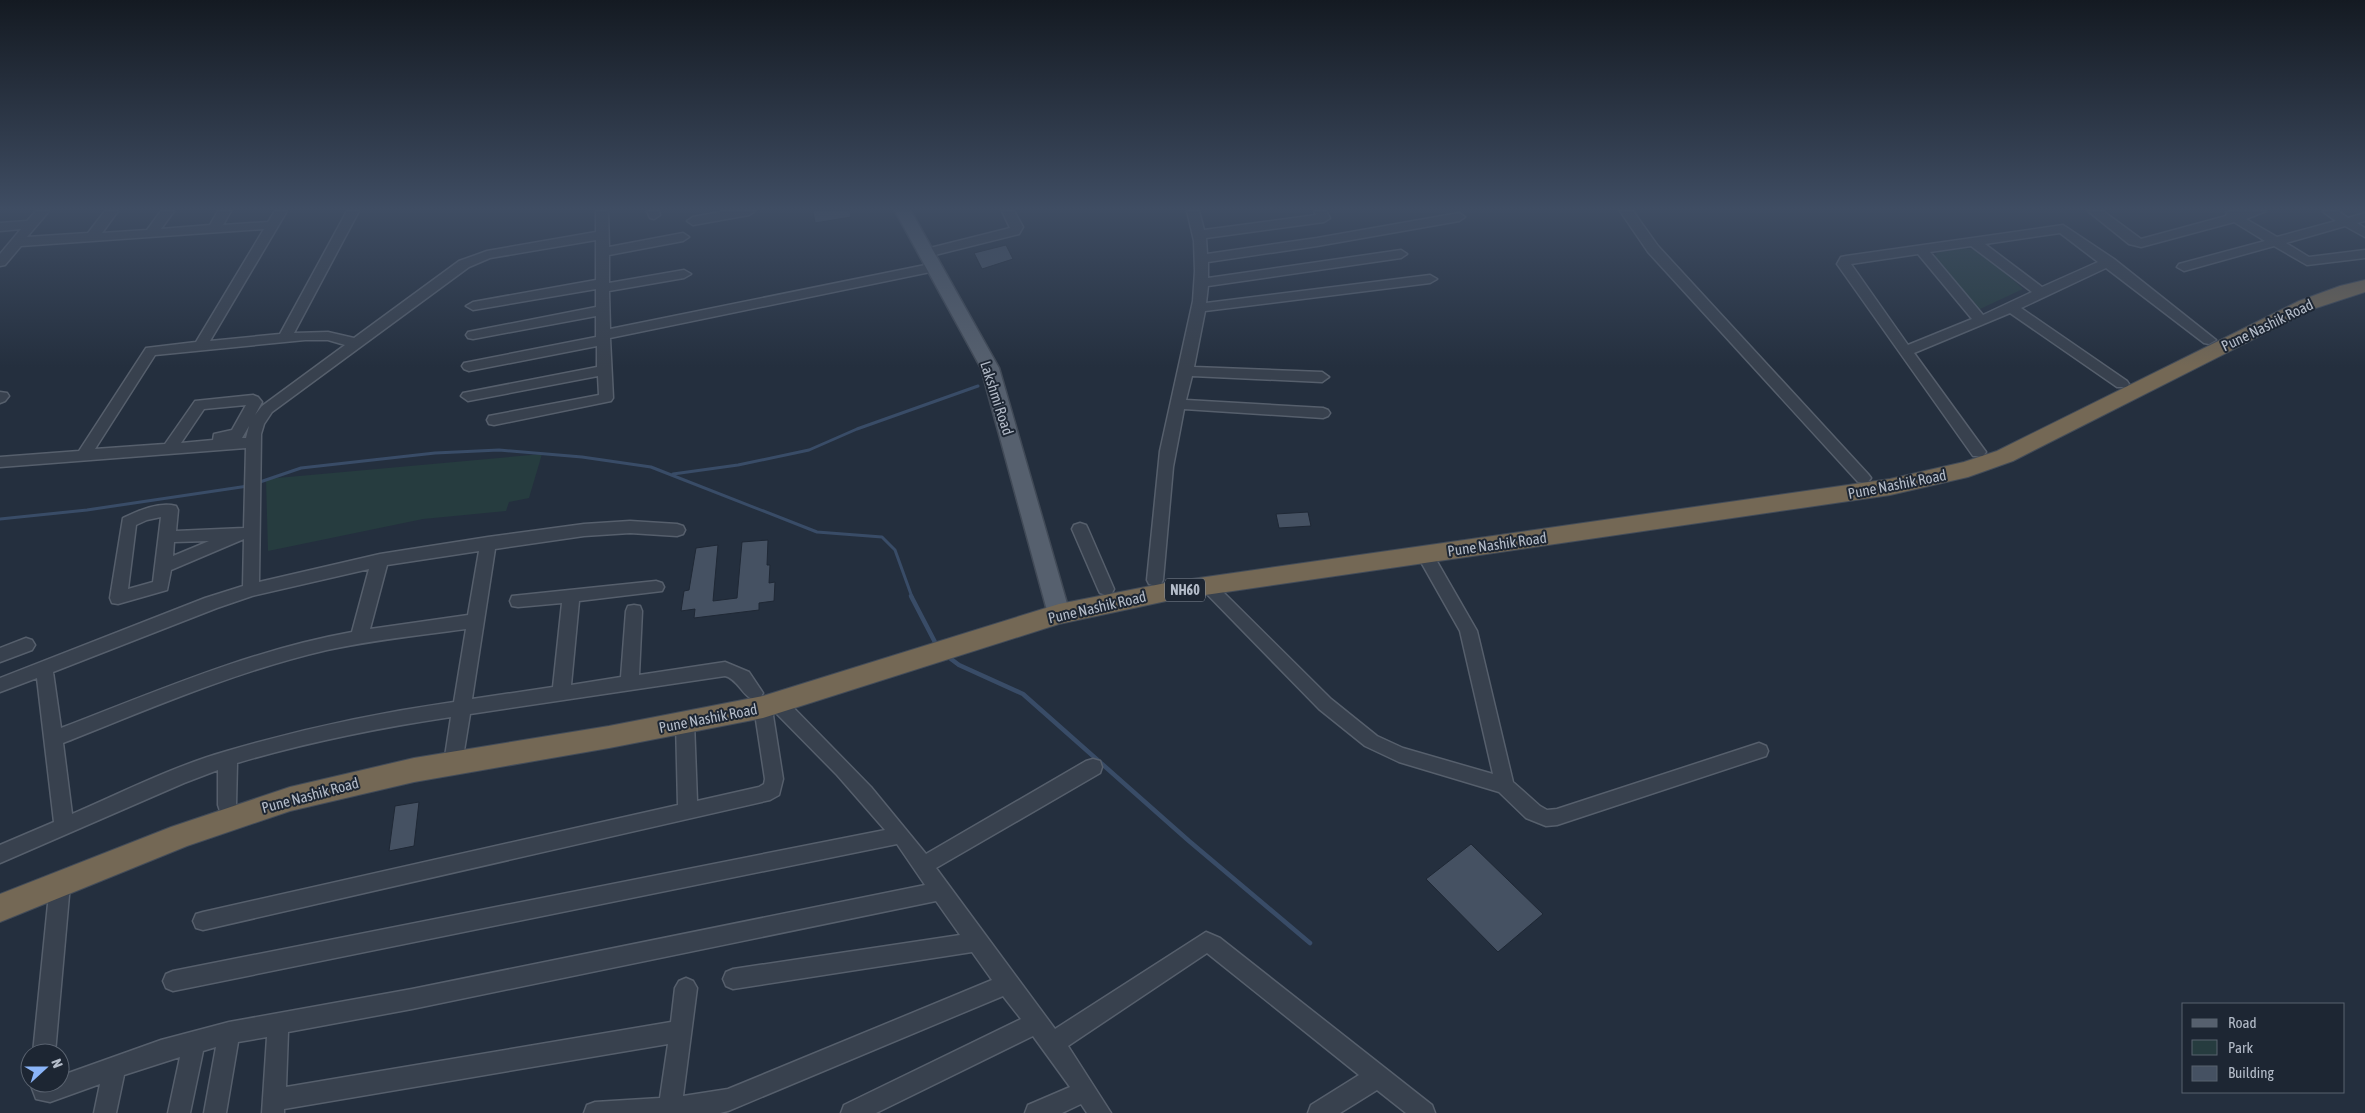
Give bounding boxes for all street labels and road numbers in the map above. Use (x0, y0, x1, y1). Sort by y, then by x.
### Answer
street label: Pune Nashik Road (2218, 295, 2316, 355)
street label: Lakshmi Road (977, 359, 1017, 437)
street label: Pune Nashik Road (1846, 466, 1948, 502)
street label: Pune Nashik Road (1446, 529, 1548, 559)
road number: NH60 (1165, 578, 1205, 602)
street label: Pune Nashik Road (1046, 587, 1148, 627)
street label: Pune Nashik Road (657, 700, 759, 736)
street label: Pune Nashik Road (260, 774, 360, 816)

